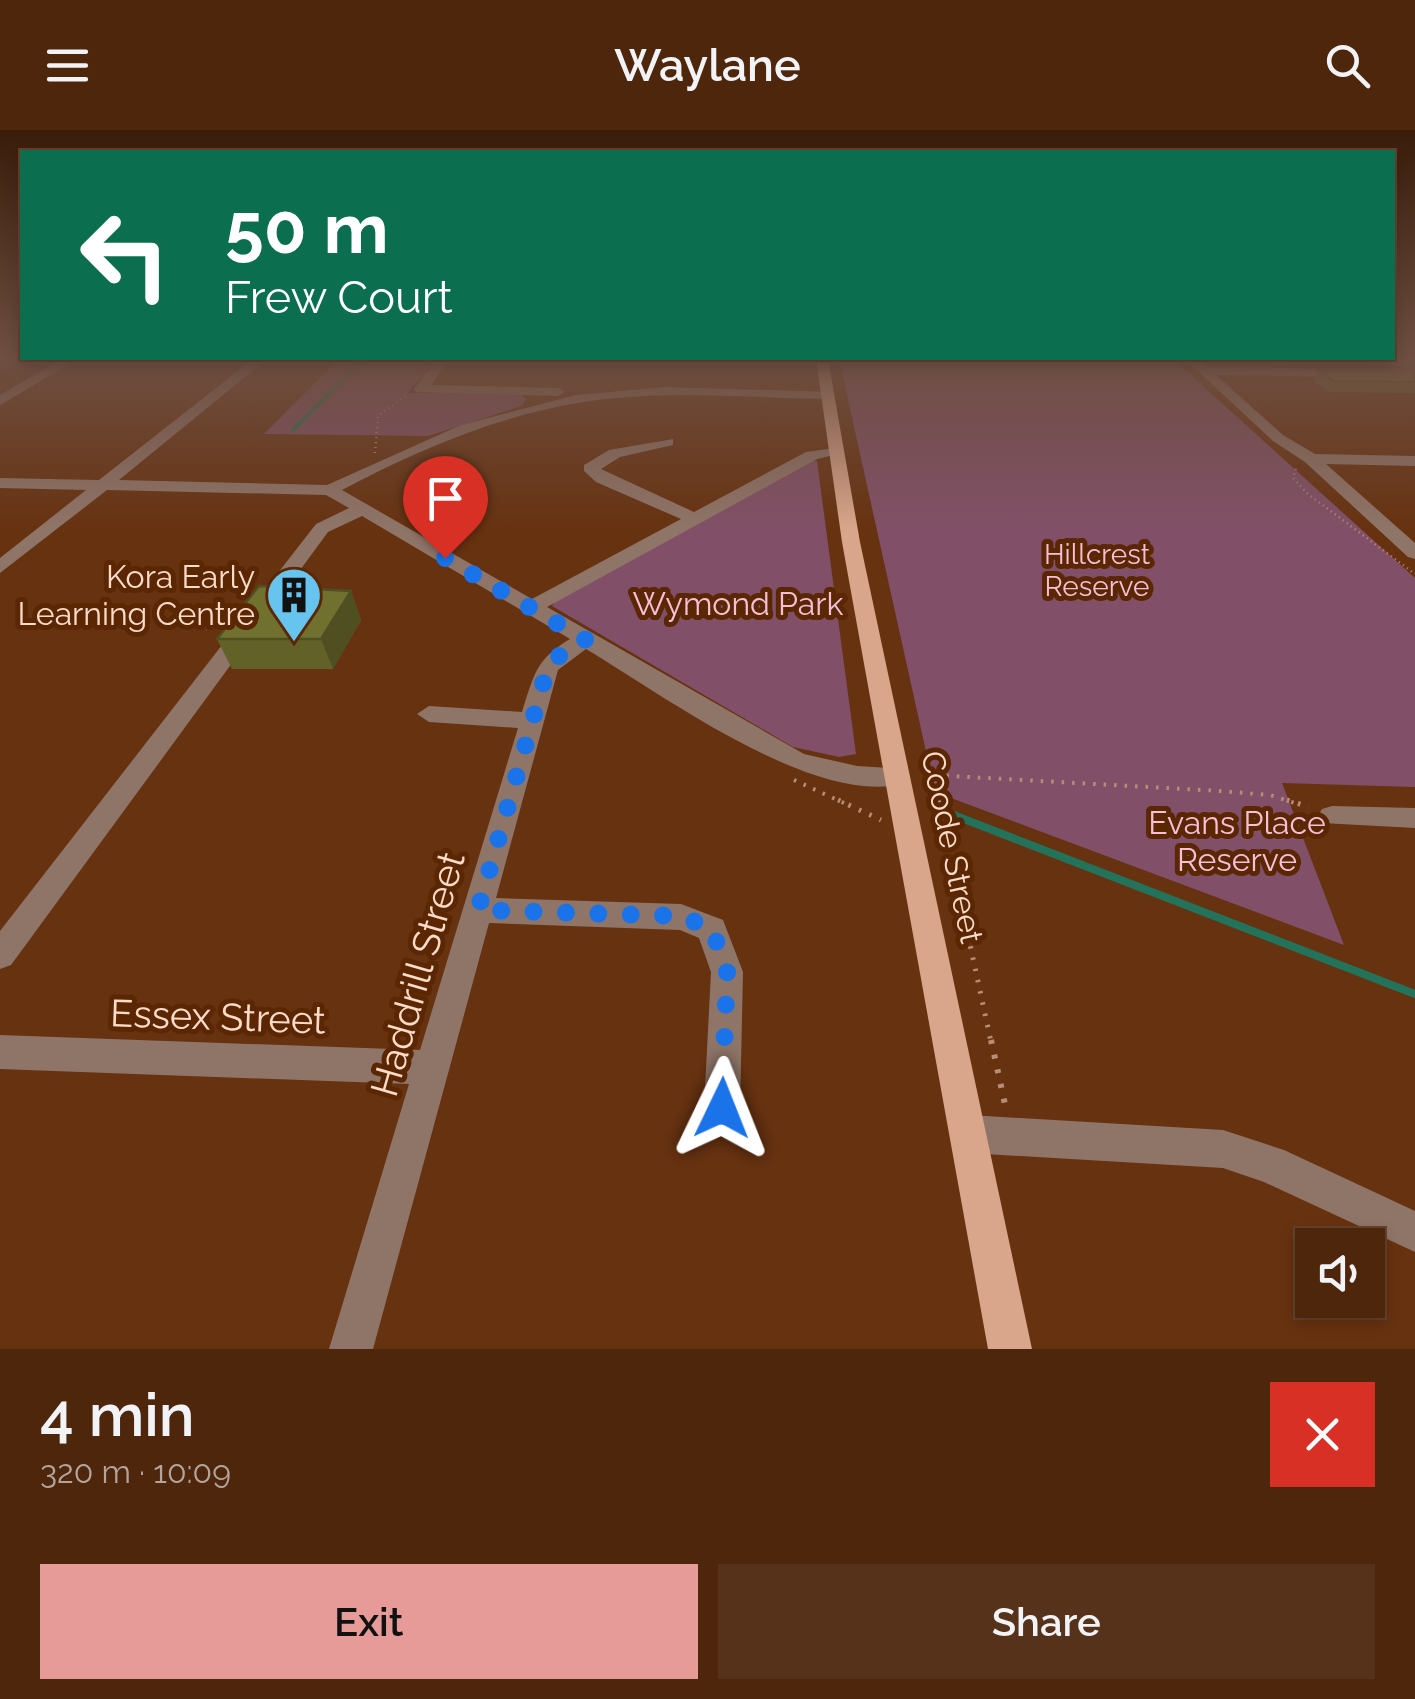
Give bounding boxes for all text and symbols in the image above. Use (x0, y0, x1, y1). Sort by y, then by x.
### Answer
icon: menu (40, 38, 95, 93)
icon: search (1320, 38, 1375, 93)
text: Waylane (614, 39, 801, 92)
text: 50 m (225, 187, 389, 269)
icon: left (60, 190, 190, 320)
text: Frew Court (225, 271, 453, 324)
pin (403, 456, 488, 559)
icon: arrive (418, 471, 473, 526)
park label: Hillcrest Reserve (1044, 538, 1151, 603)
place label: Kora Early Learning Centre (18, 558, 255, 632)
building icon: Kora Early Learning Centre (264, 565, 324, 644)
park label: Wymond Park (633, 585, 844, 622)
street label: Coode Street (914, 747, 991, 947)
park label: Evans Place Reserve (1148, 804, 1326, 878)
street label: Haddrill Street (361, 846, 474, 1101)
street label: Essex Street (110, 990, 327, 1043)
position arrow (670, 1056, 774, 1160)
map controls (1295, 1228, 1385, 1318)
button: sound (1295, 1228, 1385, 1318)
text: 4 min (40, 1380, 195, 1450)
button: close (1270, 1382, 1375, 1487)
text: 320 m · 10:09 (40, 1453, 231, 1490)
button: Exit (40, 1564, 698, 1679)
button: Share (718, 1564, 1375, 1679)

